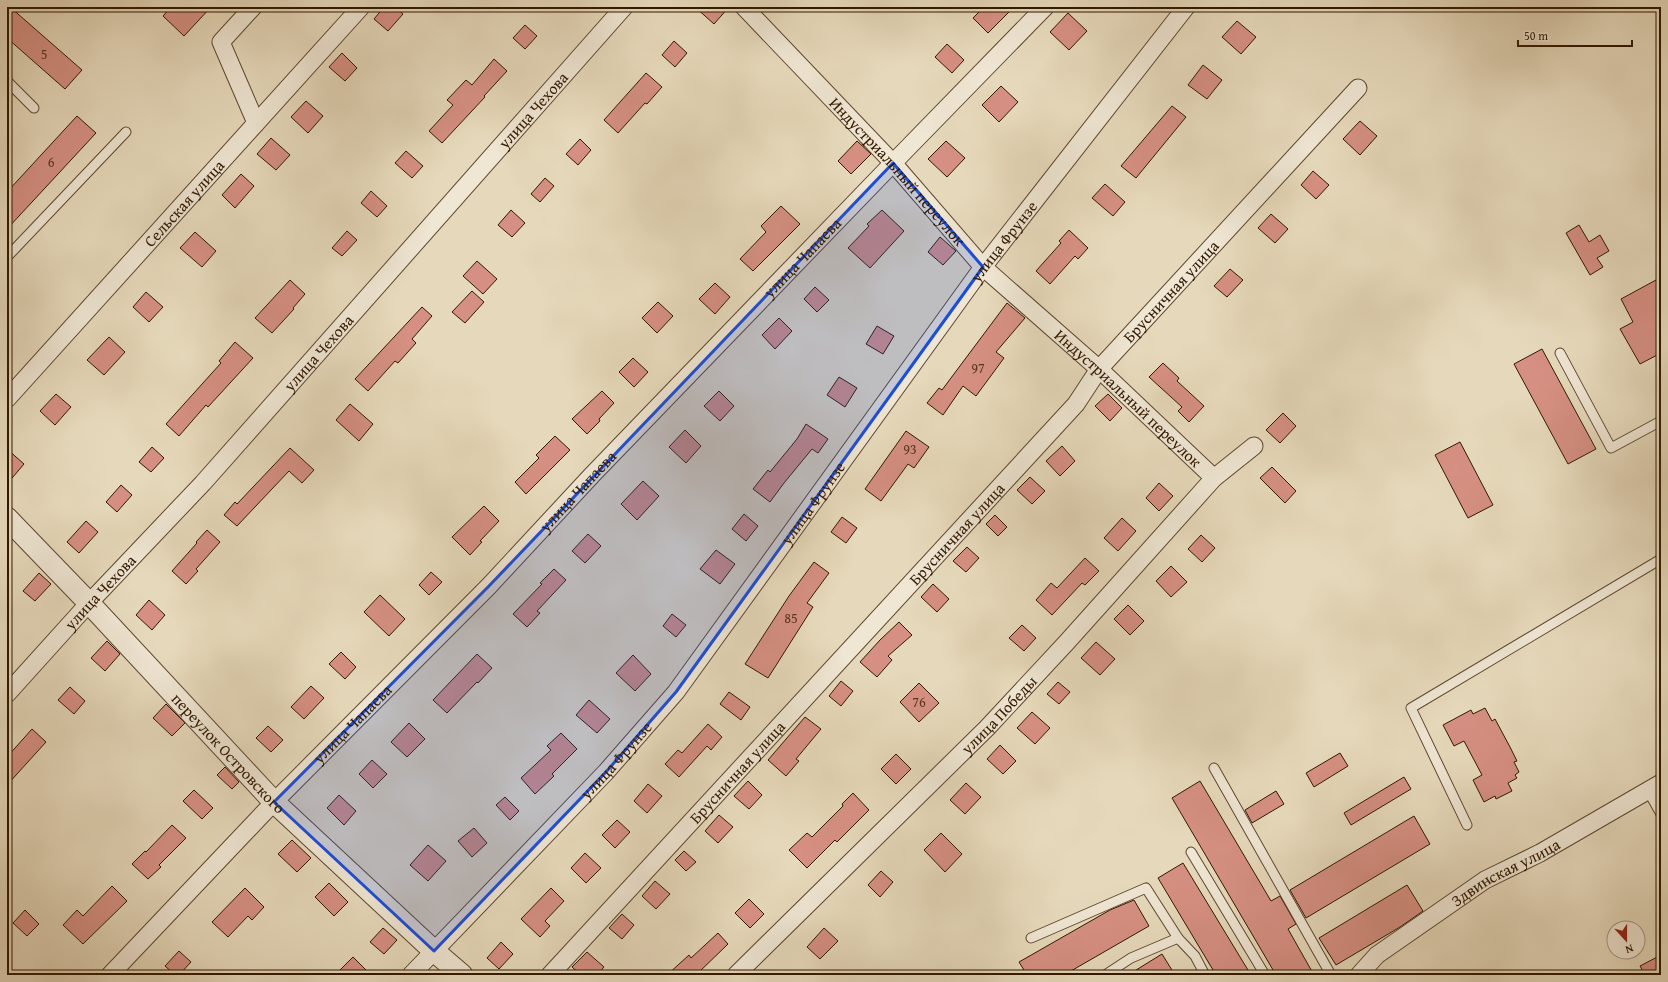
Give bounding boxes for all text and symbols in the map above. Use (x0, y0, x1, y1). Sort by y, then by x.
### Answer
scale bar (1518, 22, 1632, 48)
text: 50 m (1524, 27, 1548, 44)
house number: 5 (41, 44, 47, 64)
street label: улица Чехова (492, 66, 574, 155)
street label: Индустриальный переулок (824, 91, 972, 252)
house number: 6 (48, 152, 55, 172)
street label: Сельская улица (138, 154, 230, 252)
street label: улица Фрунзе (963, 195, 1043, 288)
street label: улица Чапаева (757, 211, 847, 304)
street label: Брусничная улица (1117, 234, 1225, 348)
street label: улица Чехова (277, 309, 359, 397)
street label: Индустриальный переулок (1049, 323, 1208, 473)
house number: 97 (971, 358, 985, 378)
house number: 93 (903, 439, 917, 459)
street label: улица Чапаева (533, 445, 622, 538)
street label: улица Фрунзе (774, 456, 851, 550)
street label: Брусничная улица (903, 477, 1010, 590)
street label: улица Чехова (58, 548, 142, 636)
house number: 85 (784, 608, 798, 628)
street label: улица Победы (955, 670, 1042, 760)
street label: улица Чапаева (306, 678, 397, 770)
street label: переулок Островского (166, 687, 291, 819)
house number: 76 (912, 692, 926, 712)
street label: Брусничная улица (683, 715, 791, 829)
street label: улица Фрунзе (574, 716, 657, 805)
street label: Здвинская улица (1446, 832, 1565, 912)
north arrow (1606, 920, 1646, 960)
text: N (1623, 941, 1636, 958)

